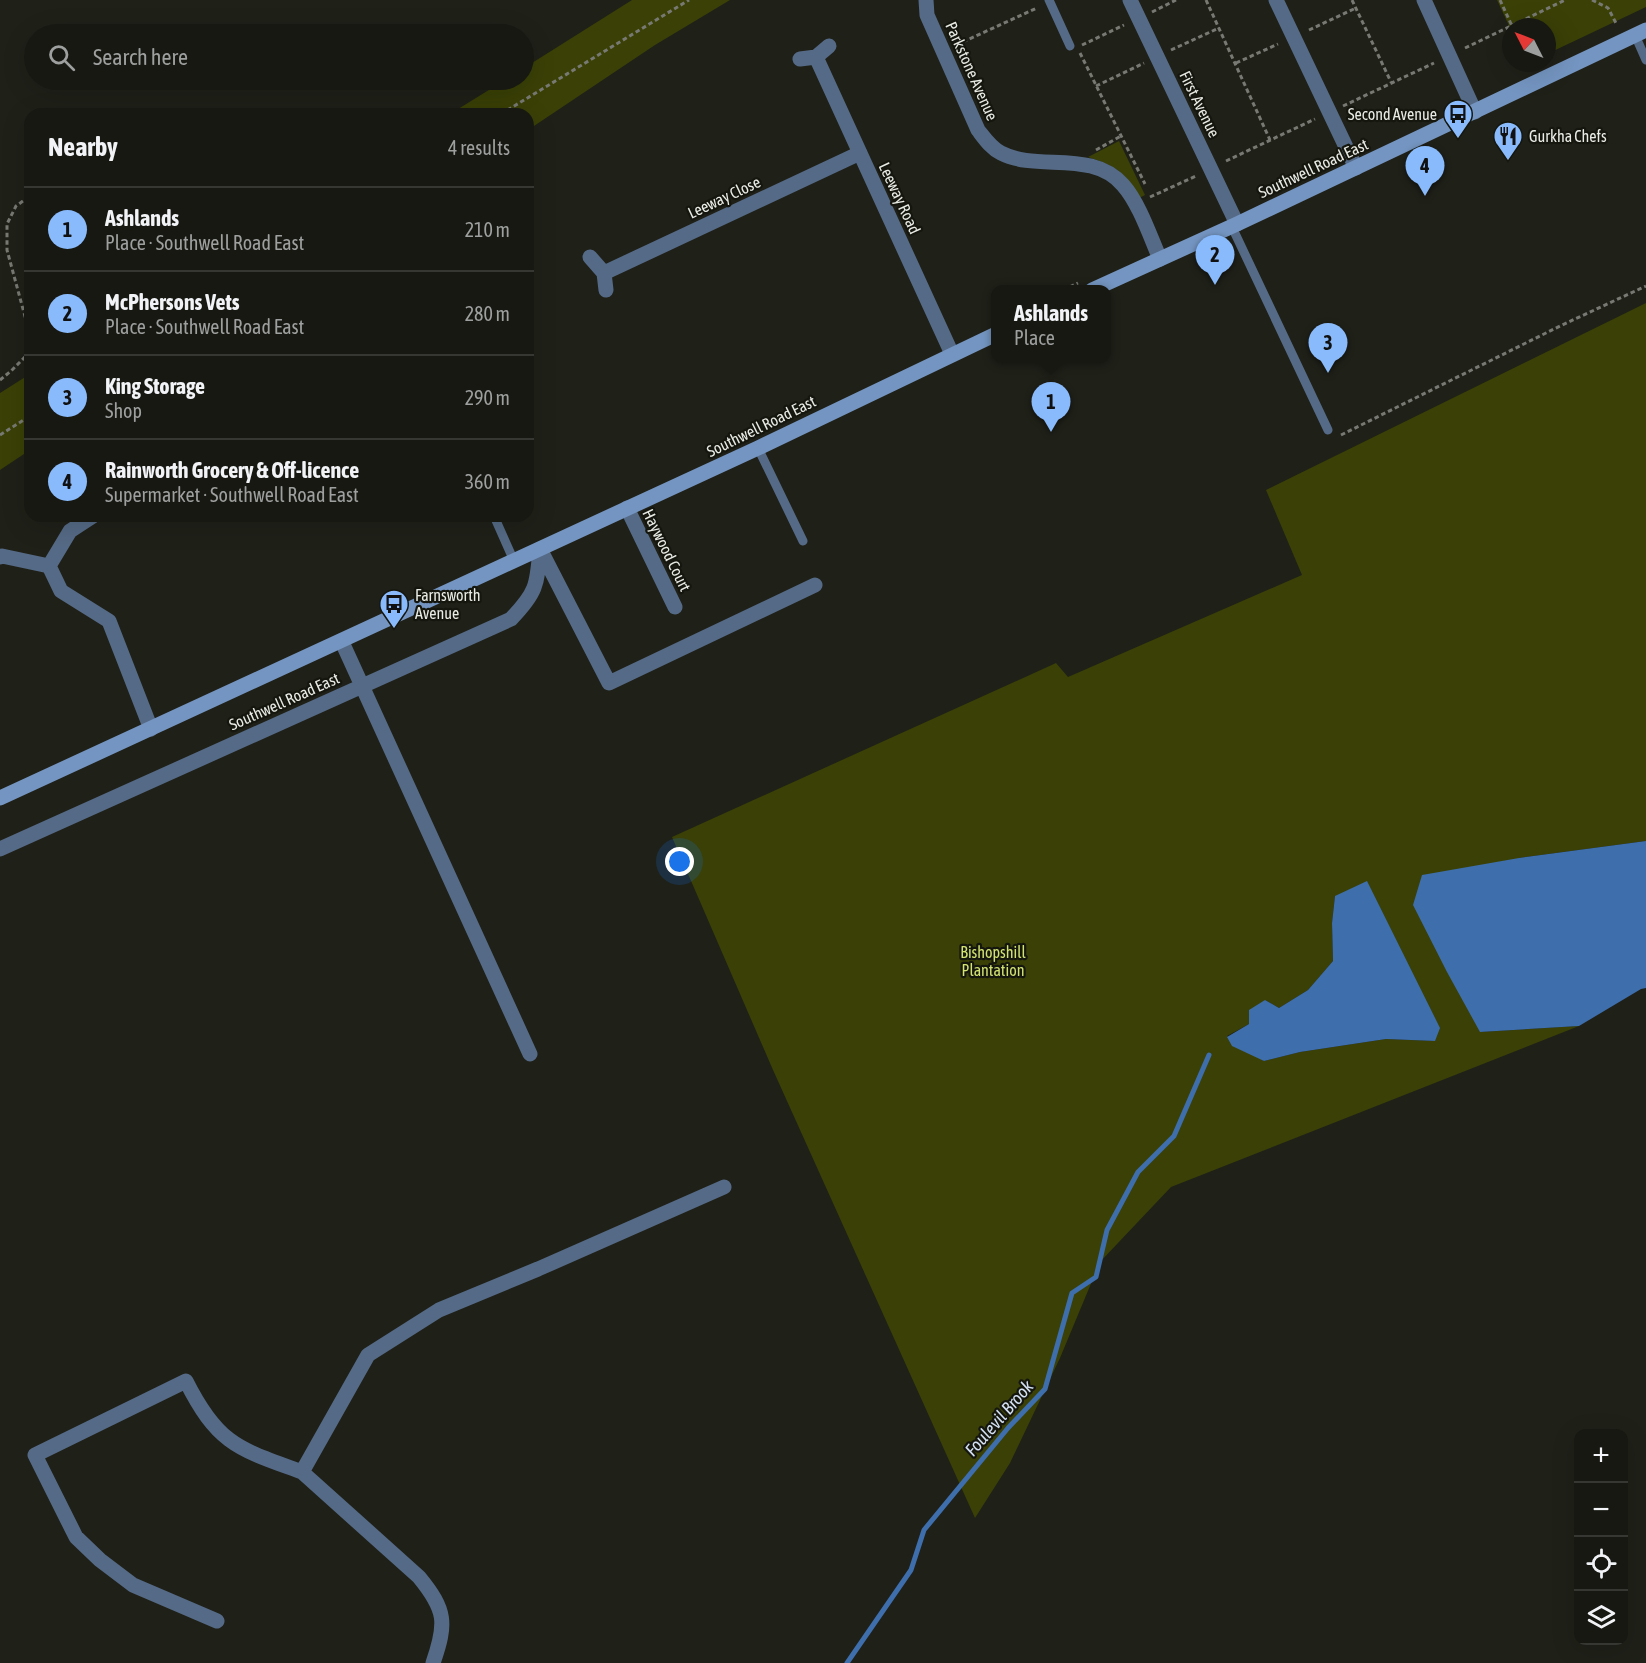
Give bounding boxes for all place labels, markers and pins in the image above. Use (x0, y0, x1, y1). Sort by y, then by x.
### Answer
bus stop icon: Second Avenue (1442, 98, 1474, 140)
place label: Second Avenue (1348, 105, 1437, 123)
restaurant icon: Gurkha Chefs (1492, 120, 1524, 162)
place label: Gurkha Chefs (1529, 127, 1607, 145)
pin: 4 (1406, 146, 1444, 196)
pin: 2 (1196, 236, 1234, 285)
pin: 3 (1308, 324, 1348, 373)
pin: 1 (1032, 382, 1070, 432)
place label: Farnsworth Avenue (415, 586, 481, 622)
bus stop icon: Farnsworth Avenue (378, 588, 410, 630)

